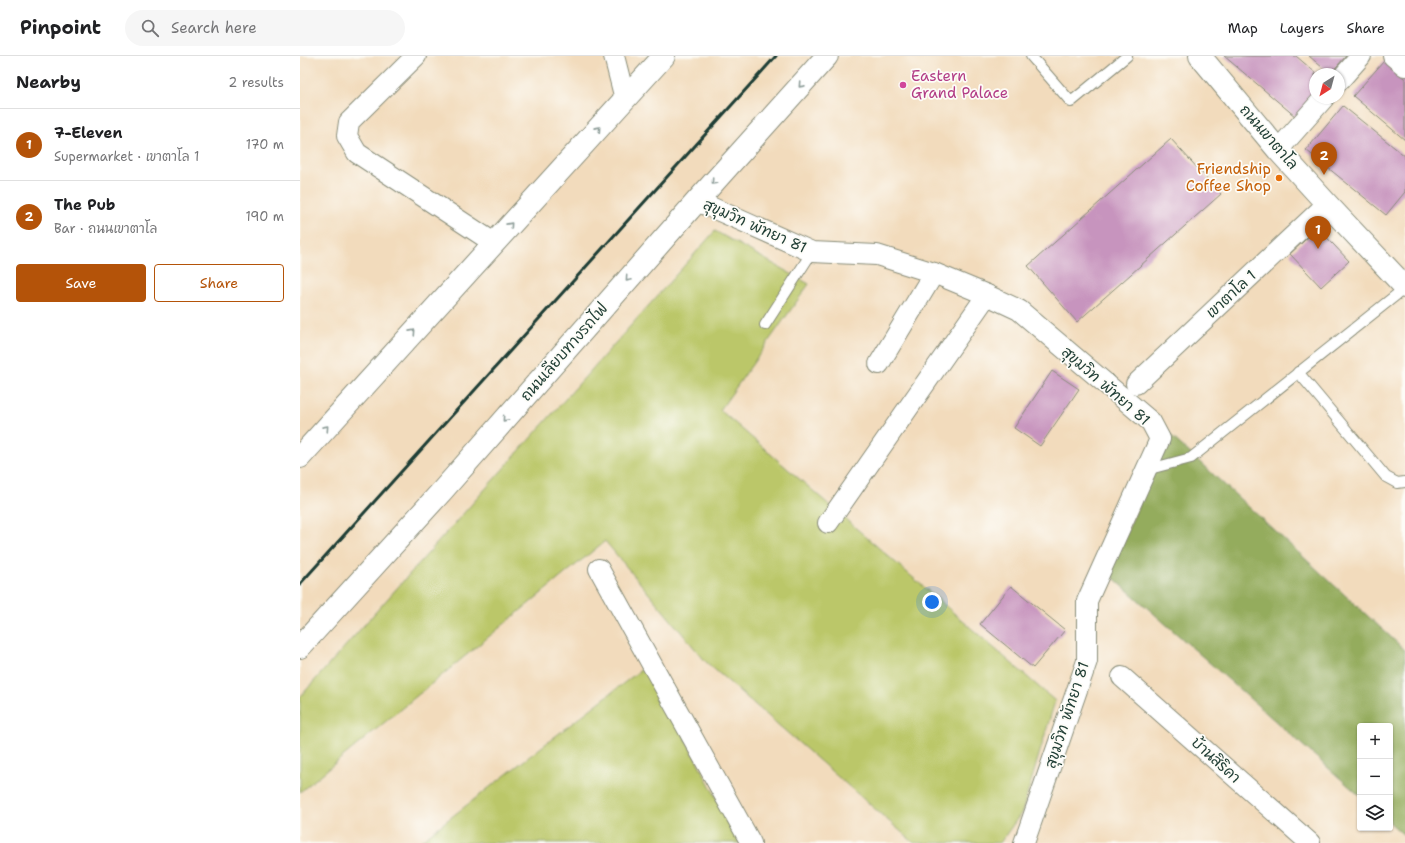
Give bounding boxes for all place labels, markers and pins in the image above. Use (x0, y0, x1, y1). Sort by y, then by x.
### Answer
place label: Eastern Grand Palace (911, 66, 1008, 103)
marker: Eastern Grand Palace (898, 80, 908, 90)
pin: 2 (1311, 142, 1337, 175)
place label: Friendship Coffee Shop (1186, 159, 1271, 196)
marker: Friendship Coffee Shop (1274, 173, 1284, 183)
pin: 1 (1305, 216, 1331, 249)

